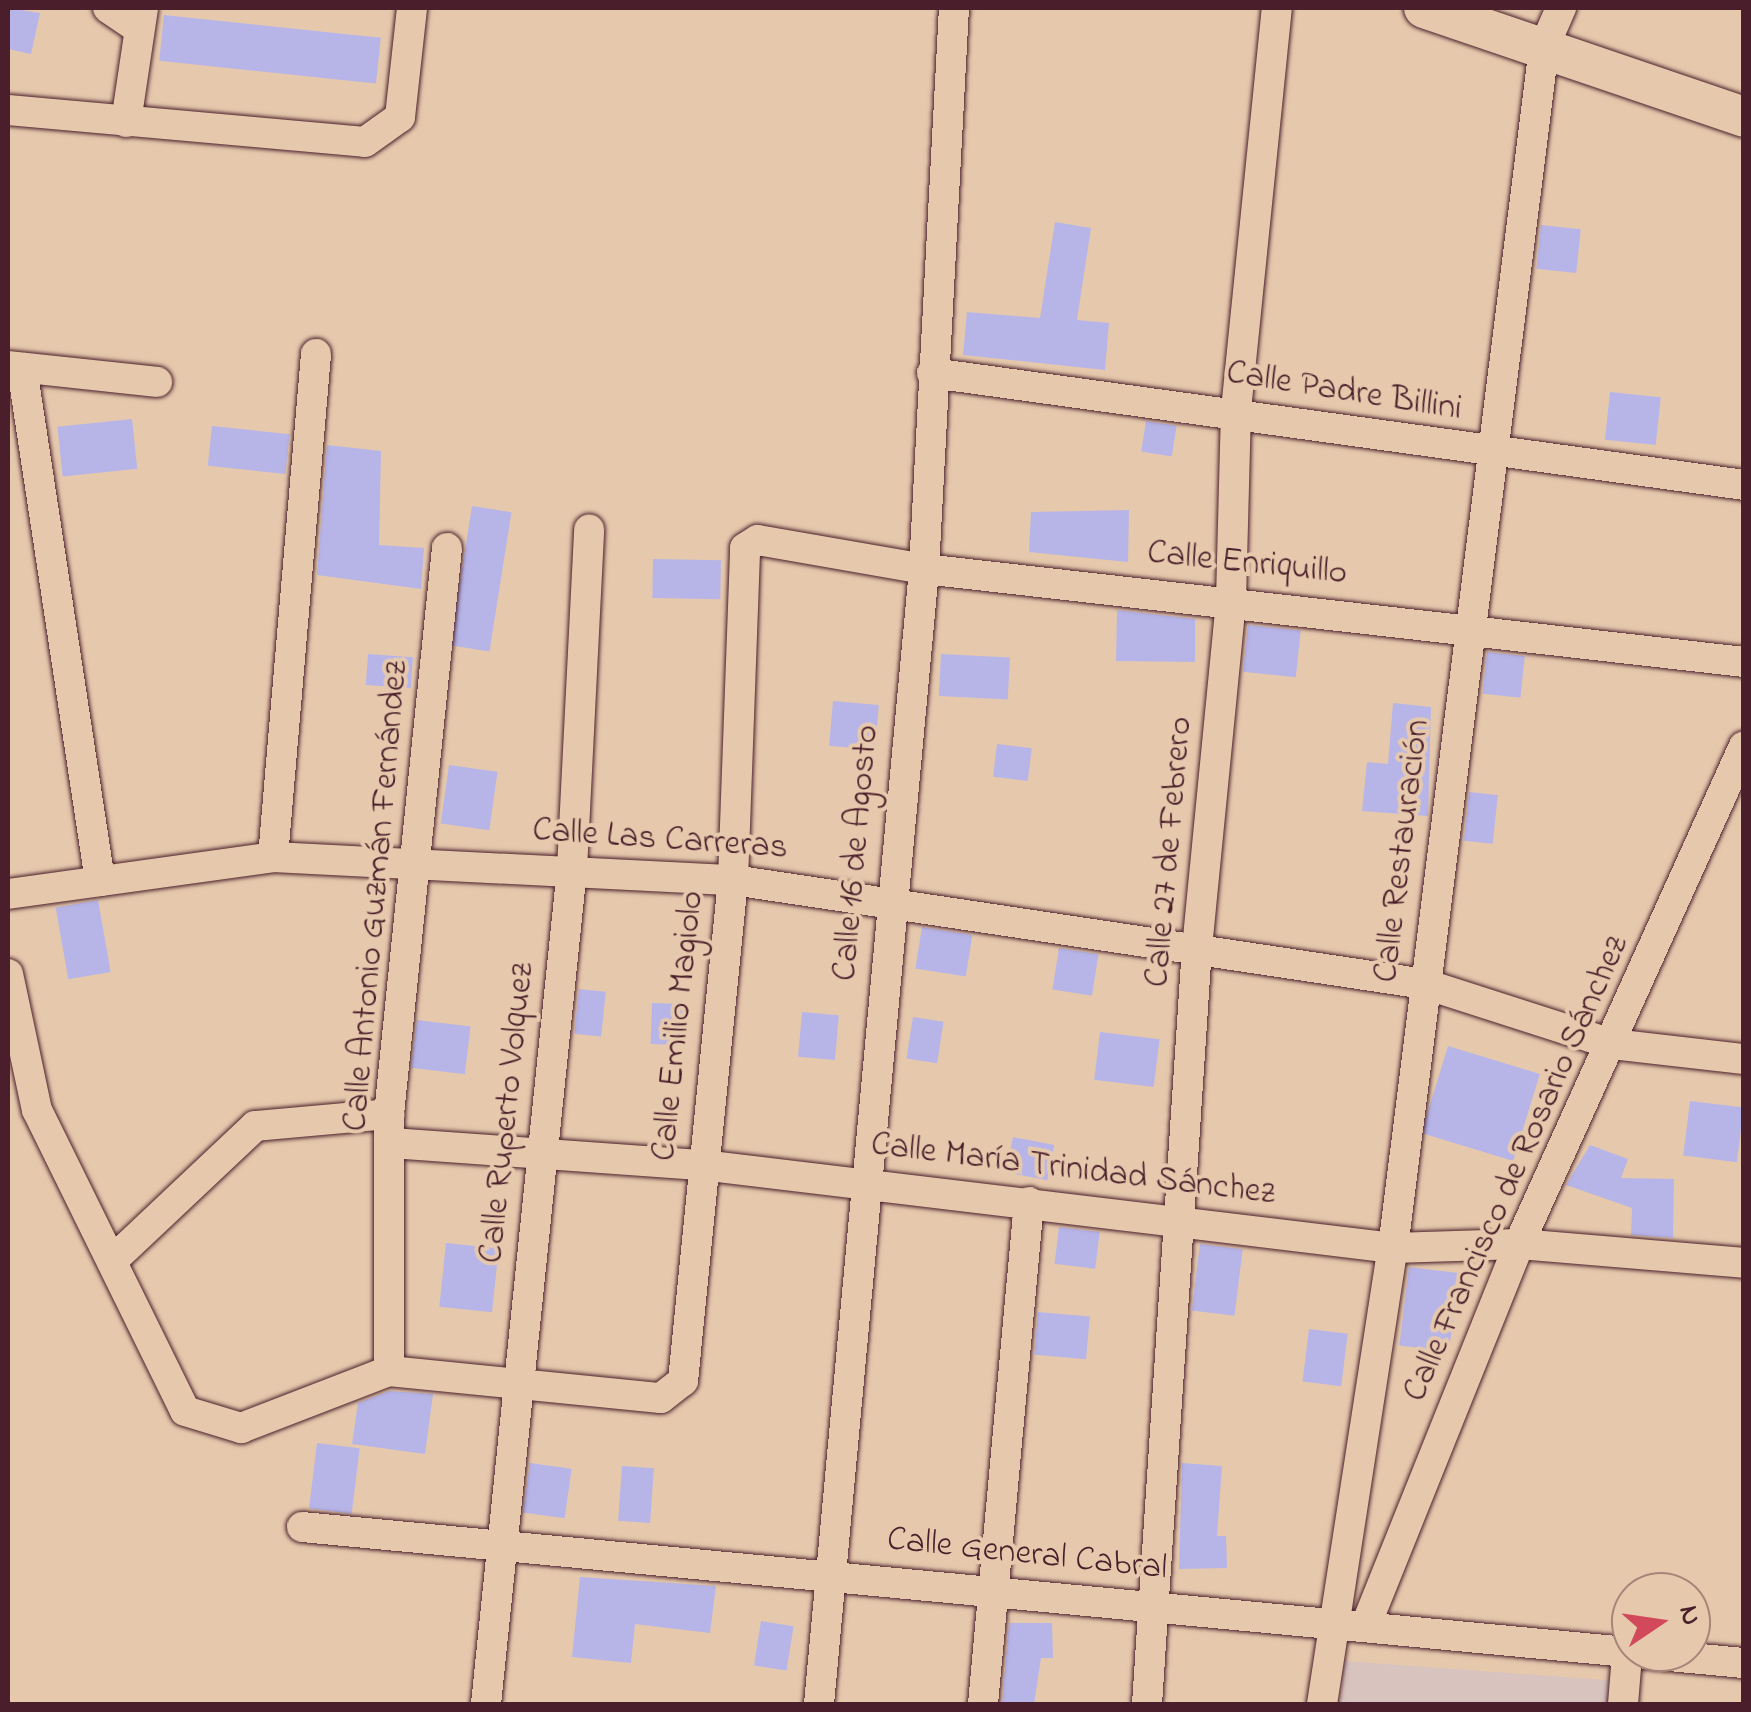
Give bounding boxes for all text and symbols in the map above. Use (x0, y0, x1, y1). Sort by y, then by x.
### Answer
street label: Calle Padre Billini (1223, 353, 1465, 431)
street label: Calle Enriquillo (1145, 533, 1349, 595)
street label: Calle Antonio Guzmán Fernández (335, 659, 419, 1133)
street label: Calle 27 de Febrero (1137, 715, 1203, 989)
street label: Calle Restauración (1366, 717, 1440, 985)
street label: Calle 16 de Agosto (825, 723, 889, 983)
street label: Calle Las Carreras (531, 810, 789, 870)
street label: Calle Emilio Magiolo (644, 889, 714, 1163)
street label: Calle Francisco de Rosario Sánchez (1395, 929, 1639, 1409)
street label: Calle Ruperto Volquez (471, 961, 545, 1265)
street label: Calle María Trinidad Sánchez (868, 1124, 1278, 1216)
street label: Calle General Cabral (885, 1519, 1169, 1591)
north arrow (1611, 1572, 1711, 1672)
text: N (1667, 1602, 1711, 1629)

